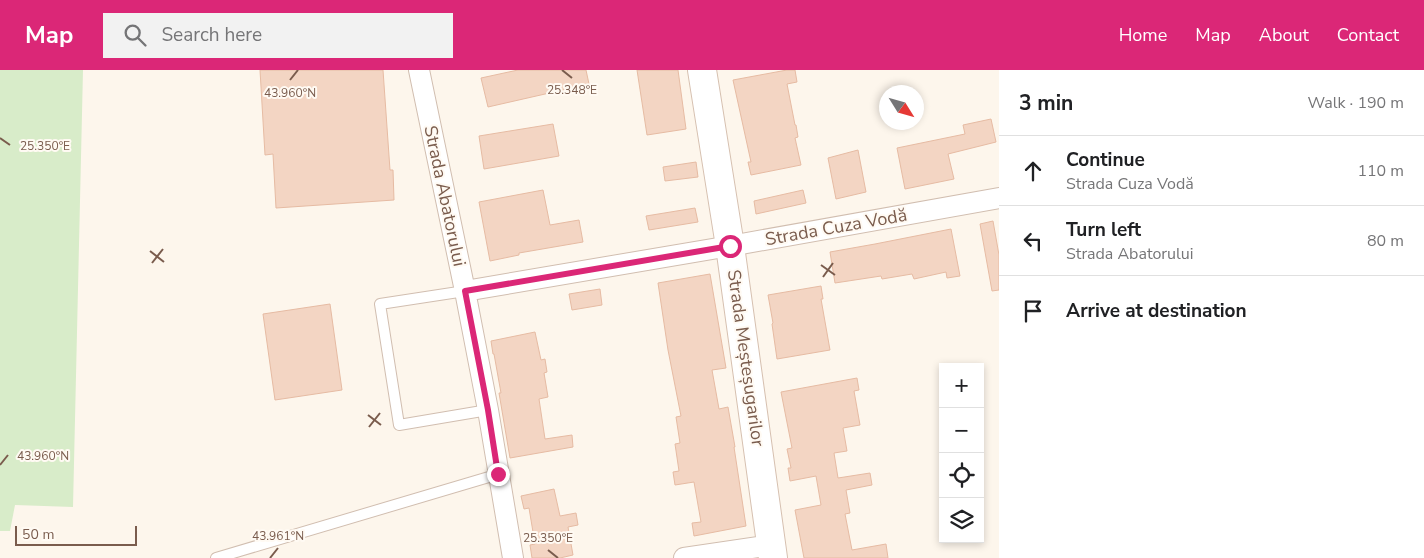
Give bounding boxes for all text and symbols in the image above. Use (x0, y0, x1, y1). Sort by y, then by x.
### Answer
search box (103, 13, 453, 58)
text: Map (25, 19, 73, 51)
icon: search (121, 21, 149, 49)
text: Search here (161, 22, 262, 48)
text: Home (1119, 23, 1167, 47)
text: Map (1195, 23, 1231, 47)
text: About (1259, 23, 1309, 47)
text: Contact (1337, 23, 1399, 47)
text: 25.348°E (547, 82, 597, 98)
text: 43.960°N (264, 85, 316, 101)
north arrow (879, 85, 924, 130)
text: 3 min (1019, 89, 1073, 117)
text: Walk · 190 m (1308, 92, 1404, 114)
street label: Strada Abatorului (418, 123, 472, 269)
text: 25.350°E (20, 138, 70, 154)
text: Continue (1066, 147, 1145, 173)
icon: ahead (1019, 157, 1047, 185)
text: 110 m (1357, 160, 1404, 182)
text: Strada Cuza Vodă (1066, 173, 1194, 195)
street label: Strada Cuza Vodă (763, 203, 909, 251)
text: Turn left (1066, 217, 1141, 243)
icon: left (1019, 227, 1047, 255)
text: 80 m (1367, 230, 1404, 252)
route start (719, 235, 742, 258)
text: Strada Abatorului (1066, 243, 1193, 265)
street label: Strada Meșteșugarilor (722, 268, 770, 449)
icon: arrive (1019, 297, 1047, 325)
text: Arrive at destination (1066, 298, 1247, 324)
map controls (939, 363, 984, 543)
button: + (939, 363, 984, 408)
button: − (939, 408, 984, 453)
text: 43.960°N (17, 448, 69, 464)
button: locate (939, 453, 984, 498)
route end (487, 463, 510, 486)
button: layers (939, 498, 984, 543)
scale bar (15, 523, 138, 546)
text: 50 m (22, 525, 54, 544)
text: 43.961°N (252, 528, 304, 544)
text: 25.350°E (523, 530, 573, 546)

